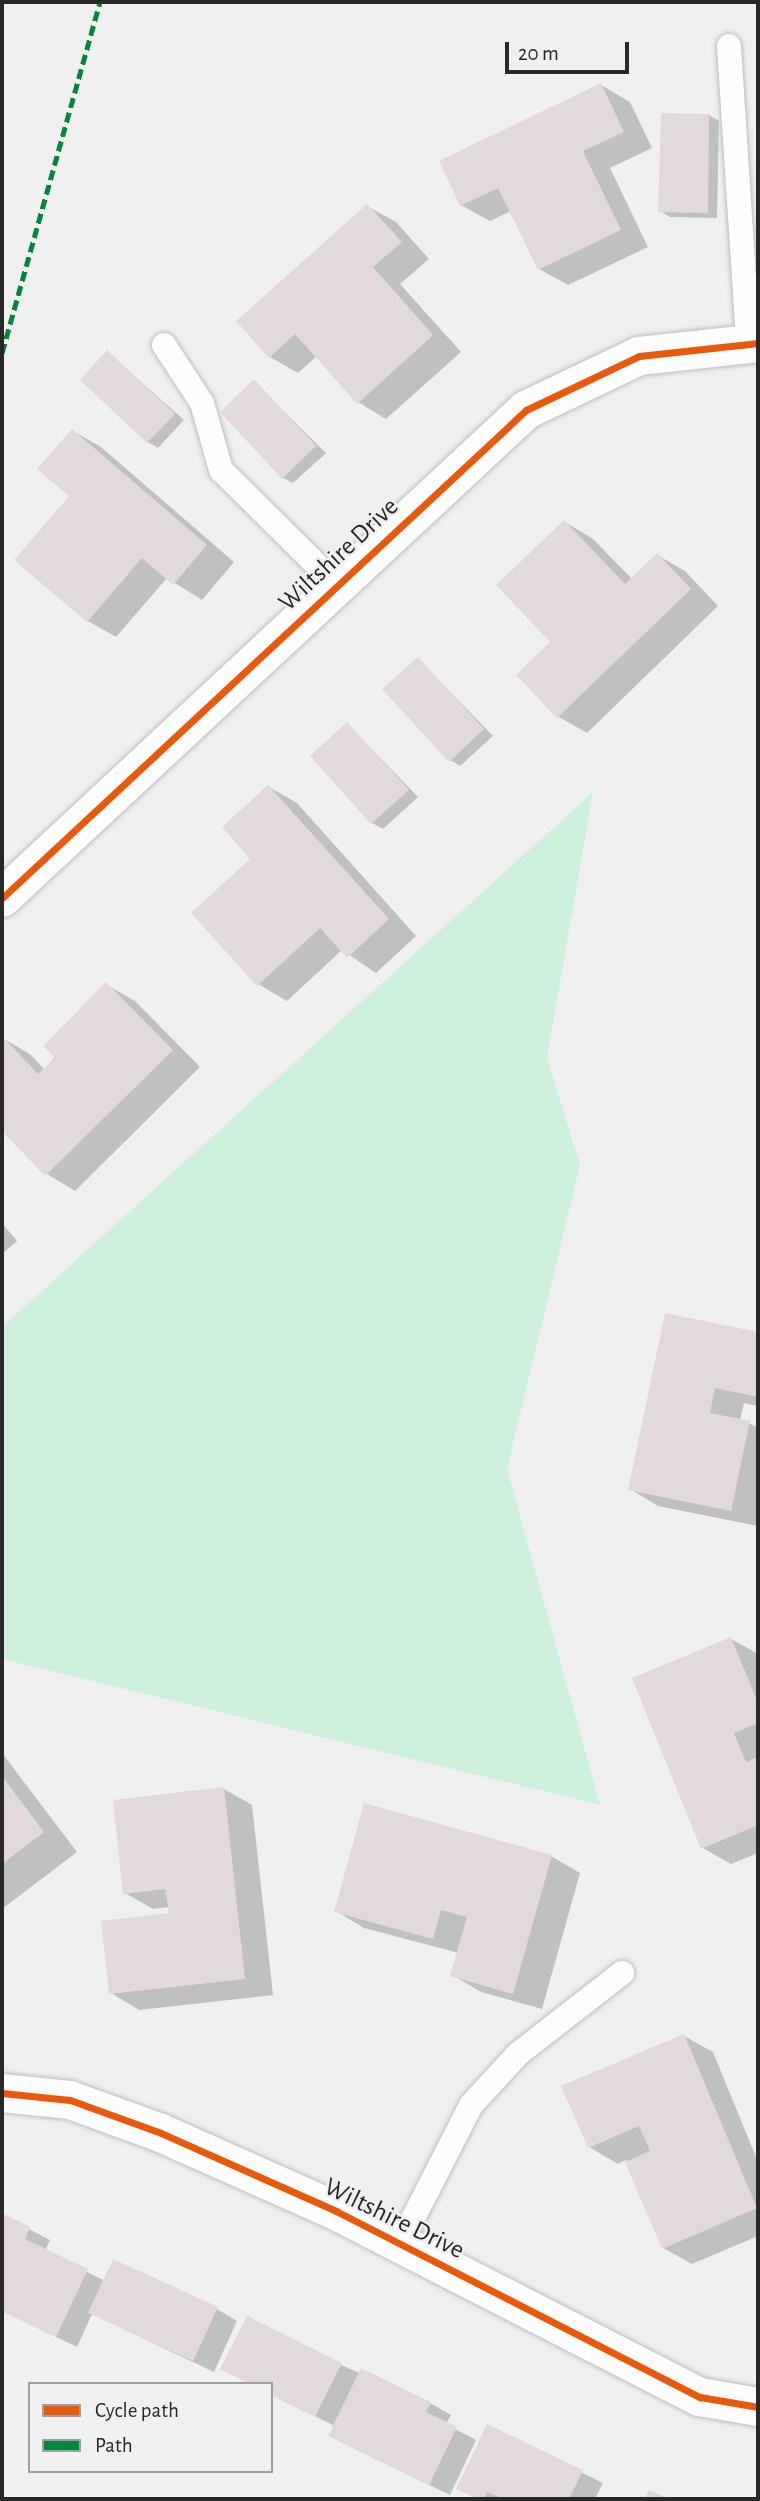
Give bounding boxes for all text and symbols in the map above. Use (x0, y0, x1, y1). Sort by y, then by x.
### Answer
scale bar (508, 28, 632, 72)
text: 20 m (518, 43, 559, 64)
street label: Wiltshire Drive (273, 492, 405, 618)
street label: Wiltshire Drive (319, 2172, 469, 2266)
legend (28, 2382, 273, 2473)
text: Cycle path (95, 2400, 179, 2421)
text: Path (95, 2435, 133, 2456)

